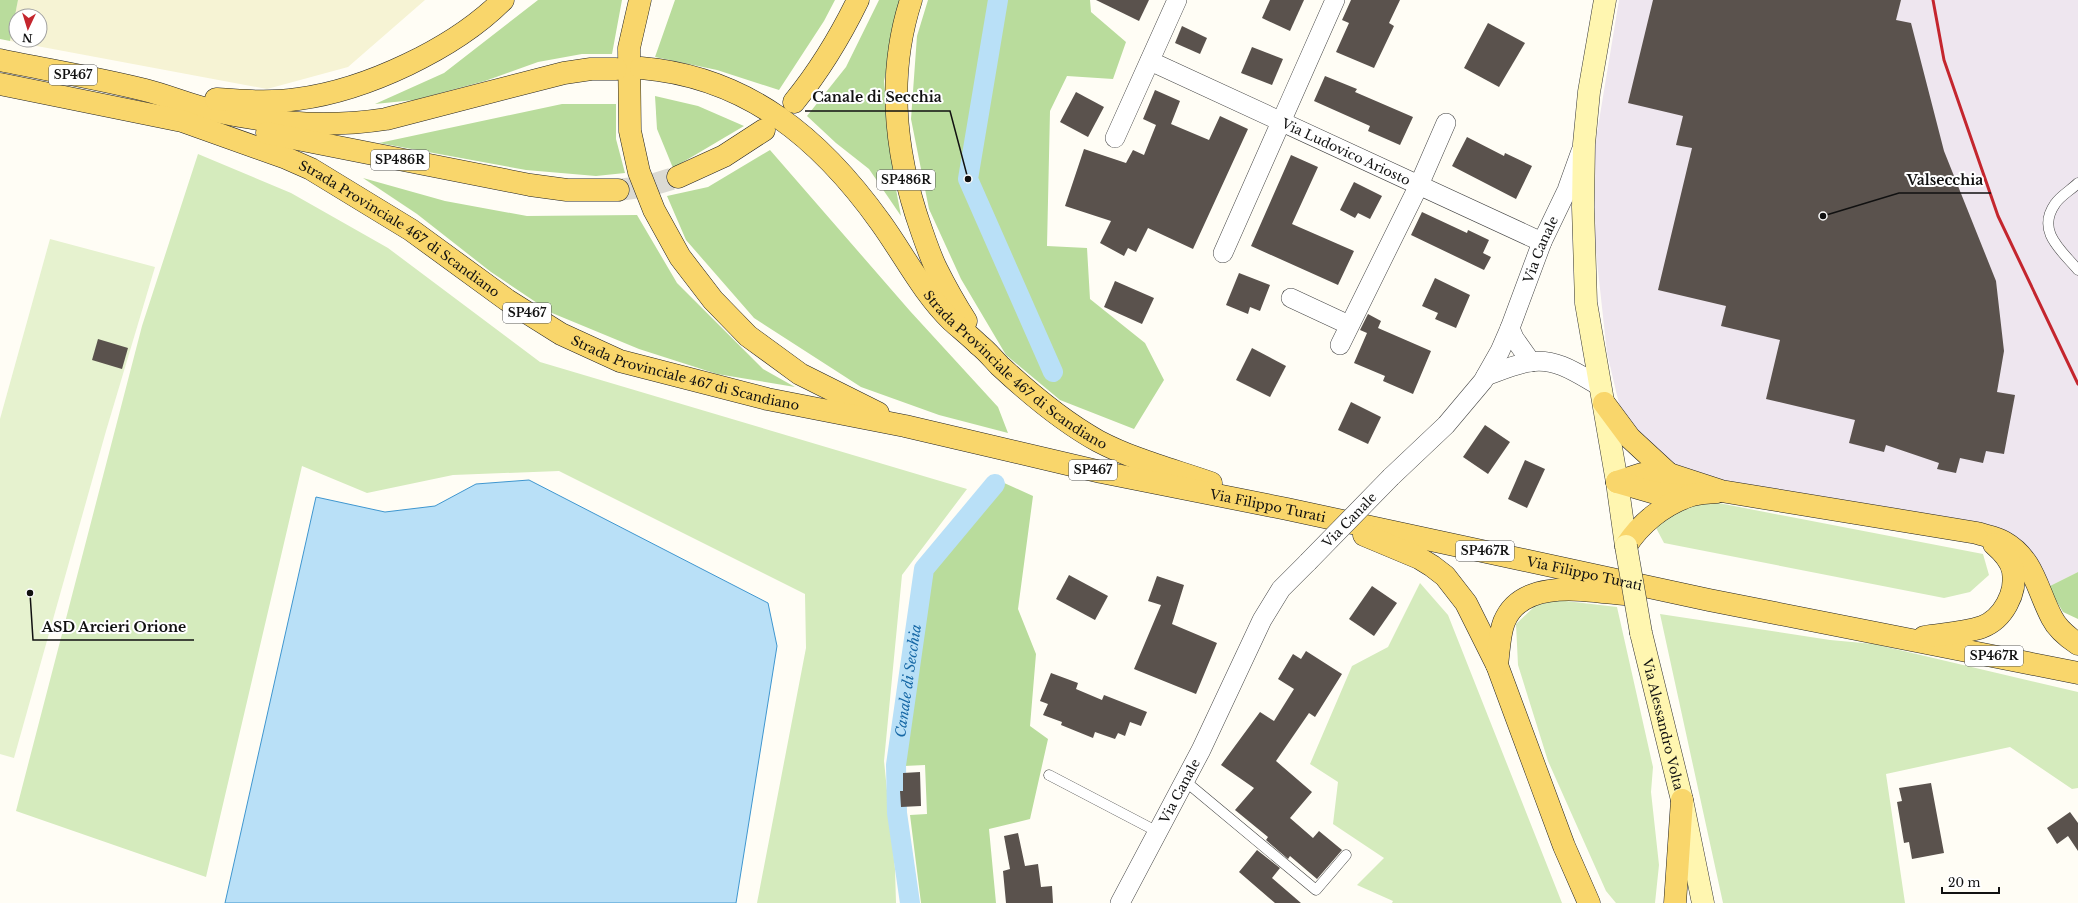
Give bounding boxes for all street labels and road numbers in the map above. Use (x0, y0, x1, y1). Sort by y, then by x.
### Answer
road number: SP467 (49, 65, 97, 85)
street label: Via Ludovico Ariosto (1278, 114, 1413, 189)
road number: SP486R (371, 150, 429, 170)
street label: Strada Provinciale 467 di Scandiano (296, 157, 503, 301)
road number: SP486R (877, 170, 935, 190)
street label: Via Canale (1519, 213, 1562, 286)
street label: Strada Provinciale 467 di Scandiano (920, 287, 1110, 453)
road number: SP467 (503, 303, 551, 323)
street label: Strada Provinciale 467 di Scandiano (568, 332, 801, 414)
road number: SP467 (1069, 460, 1117, 480)
street label: Via Filippo Turati (1207, 486, 1328, 526)
street label: Via Canale (1318, 489, 1380, 552)
road number: SP467R (1456, 541, 1514, 561)
street label: Via Filippo Turati (1524, 553, 1644, 595)
road number: SP467R (1965, 646, 2023, 666)
street label: Via Alessandro Volta (1638, 656, 1687, 793)
street label: Via Canale (1155, 756, 1204, 827)

